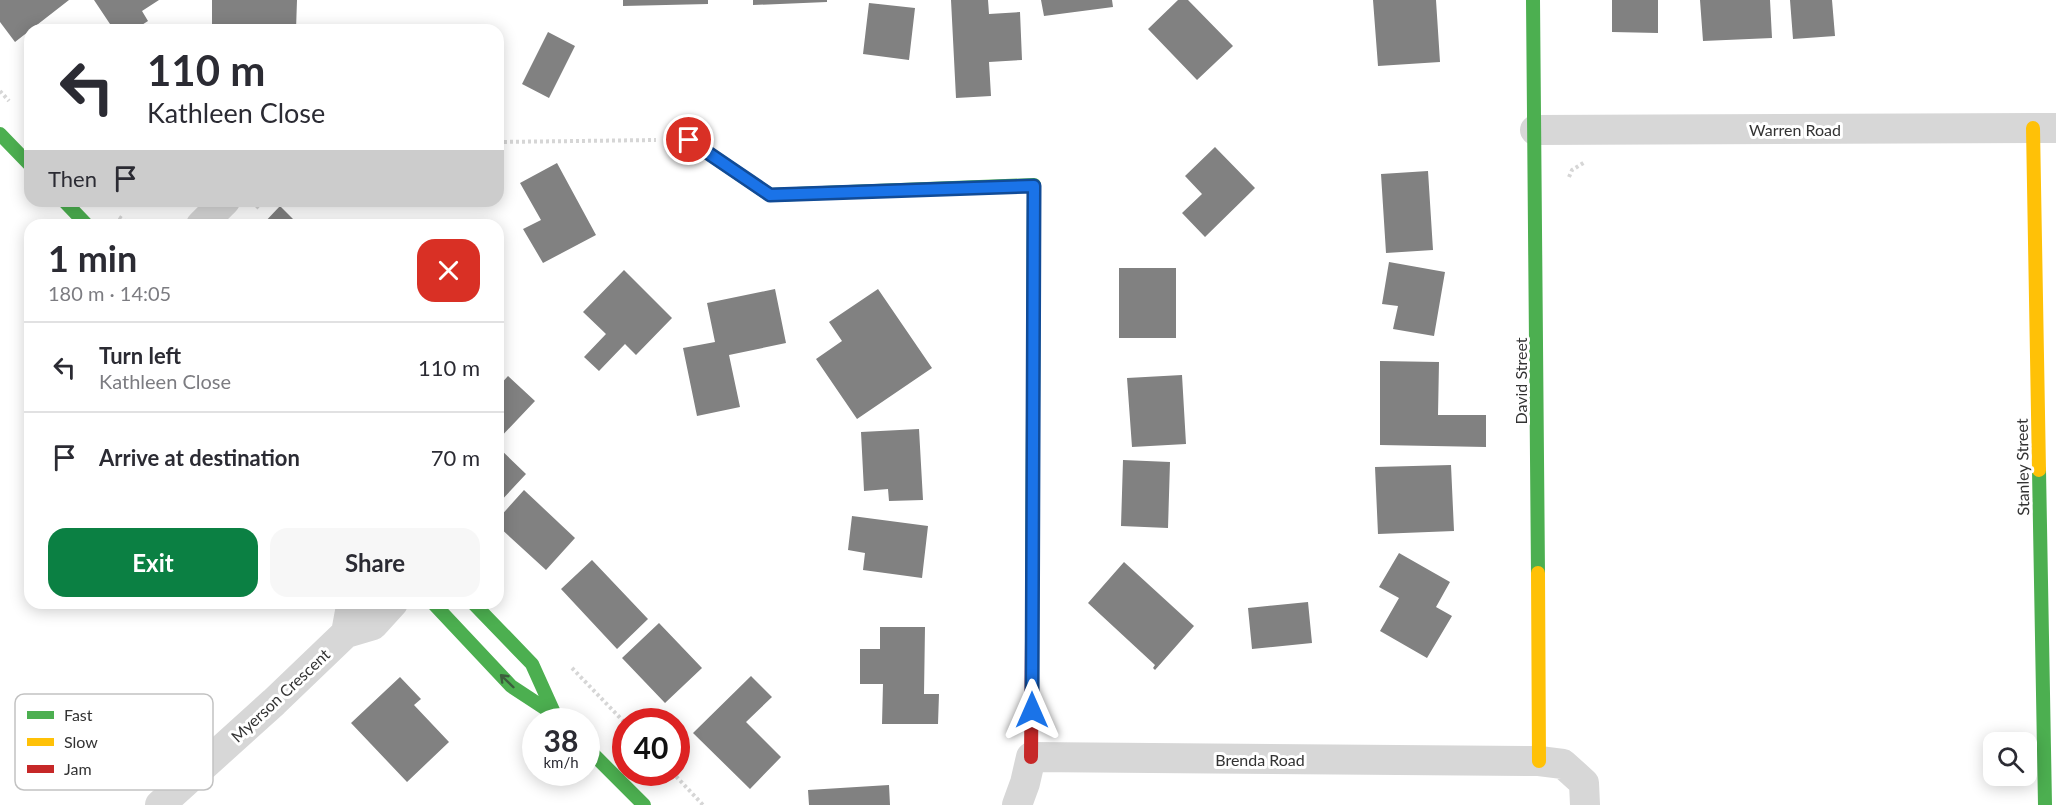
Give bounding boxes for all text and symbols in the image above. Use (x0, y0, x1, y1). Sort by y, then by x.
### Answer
text: 110 m (147, 45, 265, 95)
icon: left (48, 48, 126, 126)
text: Kathleen Close (147, 96, 325, 129)
pin (663, 114, 714, 165)
street label: Warren Road (1749, 120, 1841, 139)
icon: arrive (672, 123, 705, 156)
icon: arrive (109, 162, 142, 195)
text: Then (48, 165, 97, 192)
text: 1 min (48, 236, 137, 280)
button: close (417, 239, 480, 302)
text: 180 m · 14:05 (48, 281, 171, 305)
street label: David Street (1511, 337, 1530, 425)
text: Turn left (99, 342, 181, 369)
icon: left (48, 351, 81, 384)
text: 110 m (418, 354, 480, 381)
text: Kathleen Close (99, 369, 231, 393)
street label: Stanley Street (2012, 418, 2032, 516)
icon: arrive (48, 441, 81, 474)
text: Arrive at destination (99, 444, 300, 471)
text: 70 m (431, 444, 480, 471)
button: Exit (48, 528, 258, 597)
button: Share (270, 528, 480, 597)
street label: Myerson Crescent (227, 644, 333, 746)
one-way arrow (500, 674, 515, 689)
position arrow (1000, 678, 1064, 742)
legend (15, 694, 213, 790)
text: Fast (64, 705, 93, 724)
speed limit sign: 40 (612, 708, 690, 786)
text: 38 (544, 722, 578, 758)
text: Slow (64, 732, 98, 751)
map controls (1983, 732, 2037, 786)
button: search (1983, 732, 2037, 786)
street label: Brenda Road (1215, 750, 1305, 769)
text: km/h (543, 753, 579, 771)
text: Jam (64, 759, 92, 778)

